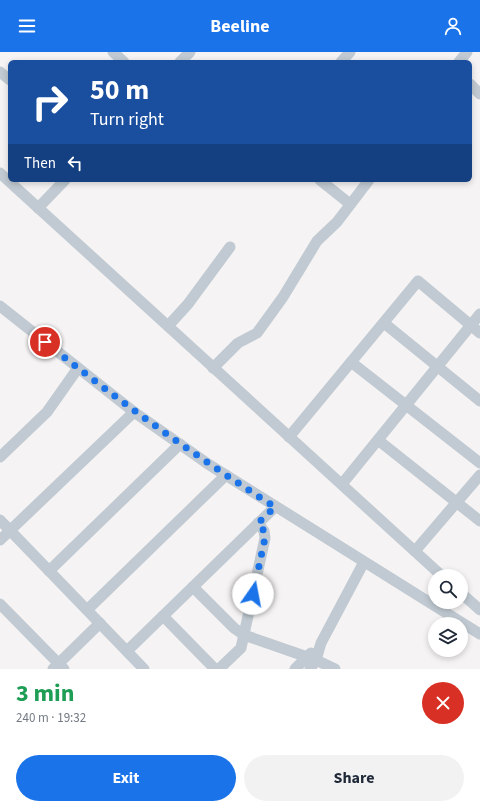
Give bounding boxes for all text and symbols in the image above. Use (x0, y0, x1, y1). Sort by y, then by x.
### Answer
text: Beeline (210, 14, 270, 39)
icon: menu (16, 15, 38, 37)
icon: person (442, 15, 464, 37)
text: 50 m (90, 70, 149, 110)
icon: right (24, 76, 76, 128)
text: Turn right (90, 107, 164, 132)
icon: left (64, 152, 86, 174)
text: Then (24, 153, 56, 174)
pin (28, 325, 62, 359)
icon: arrive (34, 331, 56, 353)
map controls (428, 569, 468, 657)
button: search (428, 569, 468, 609)
position arrow (232, 573, 274, 615)
button: layers (428, 617, 468, 657)
text: 3 min (16, 676, 74, 711)
button: close (422, 682, 464, 724)
text: 240 m · 19:32 (16, 709, 86, 727)
button: Exit (16, 755, 236, 801)
button: Share (244, 755, 464, 801)

